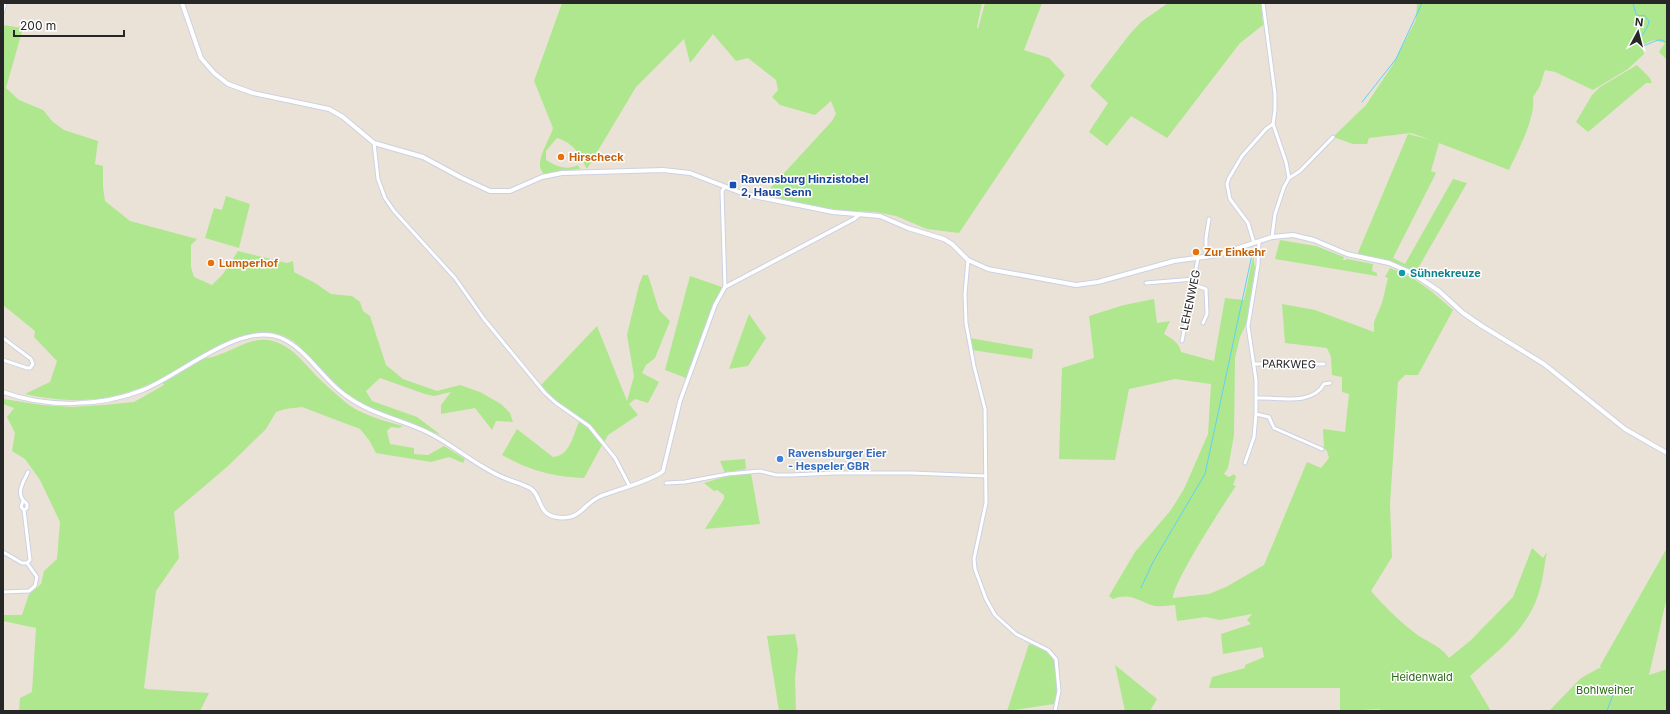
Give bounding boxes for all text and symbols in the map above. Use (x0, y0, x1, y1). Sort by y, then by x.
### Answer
scale bar (14, 12, 124, 38)
north arrow (1618, 12, 1658, 52)
text: N (1634, 15, 1644, 30)
text: 200 m (20, 18, 56, 33)
place label: Hirscheck (569, 150, 624, 164)
marker: Hirscheck (556, 152, 566, 162)
place label: Ravensburg Hinzistobel 2, Haus Senn (741, 172, 869, 199)
marker: Ravensburg Hinzistobel 2, Haus Senn (728, 180, 738, 190)
place label: Zur Einkehr (1204, 245, 1266, 259)
marker: Zur Einkehr (1191, 247, 1201, 257)
place label: Lumperhof (219, 256, 279, 270)
marker: Lumperhof (206, 258, 216, 268)
place label: Sühnekreuze (1410, 266, 1481, 280)
street label: LEHENWEG (1177, 268, 1203, 332)
marker: Sühnekreuze (1397, 268, 1407, 278)
street label: PARKWEG (1262, 357, 1316, 371)
place label: Ravensburger Eier - Hespeler GBR (788, 446, 887, 473)
marker: Ravensburger Eier - Hespeler GBR (775, 454, 785, 464)
park label: Heidenwald (1391, 670, 1453, 684)
park label: Bohlweiher (1576, 683, 1634, 697)

